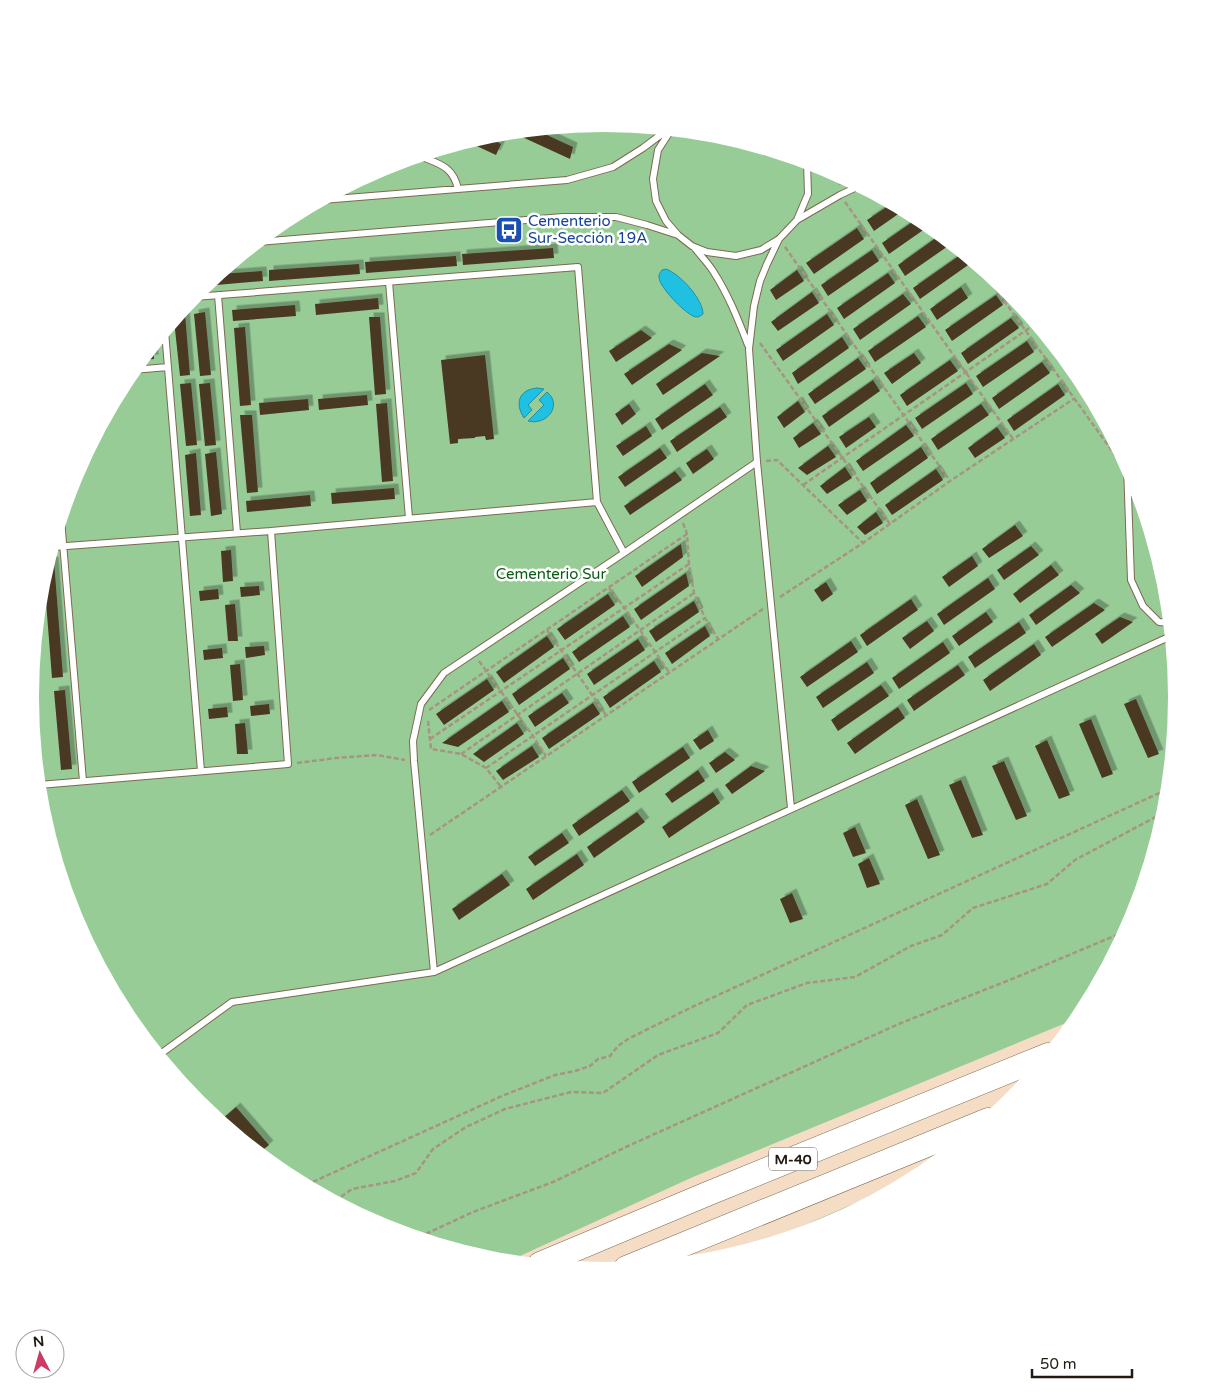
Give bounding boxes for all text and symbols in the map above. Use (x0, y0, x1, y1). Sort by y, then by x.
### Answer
place label: Cementerio Sur-Sección 19A (528, 212, 647, 247)
bus stop icon: Cementerio Sur-Sección 19A (494, 215, 524, 245)
park label: Cementerio Sur (496, 565, 606, 583)
road number: M-40 (769, 1148, 817, 1170)
north arrow (15, 1329, 65, 1379)
text: N (32, 1333, 45, 1351)
scale bar (1032, 1346, 1132, 1378)
text: 50 m (1040, 1355, 1077, 1373)

